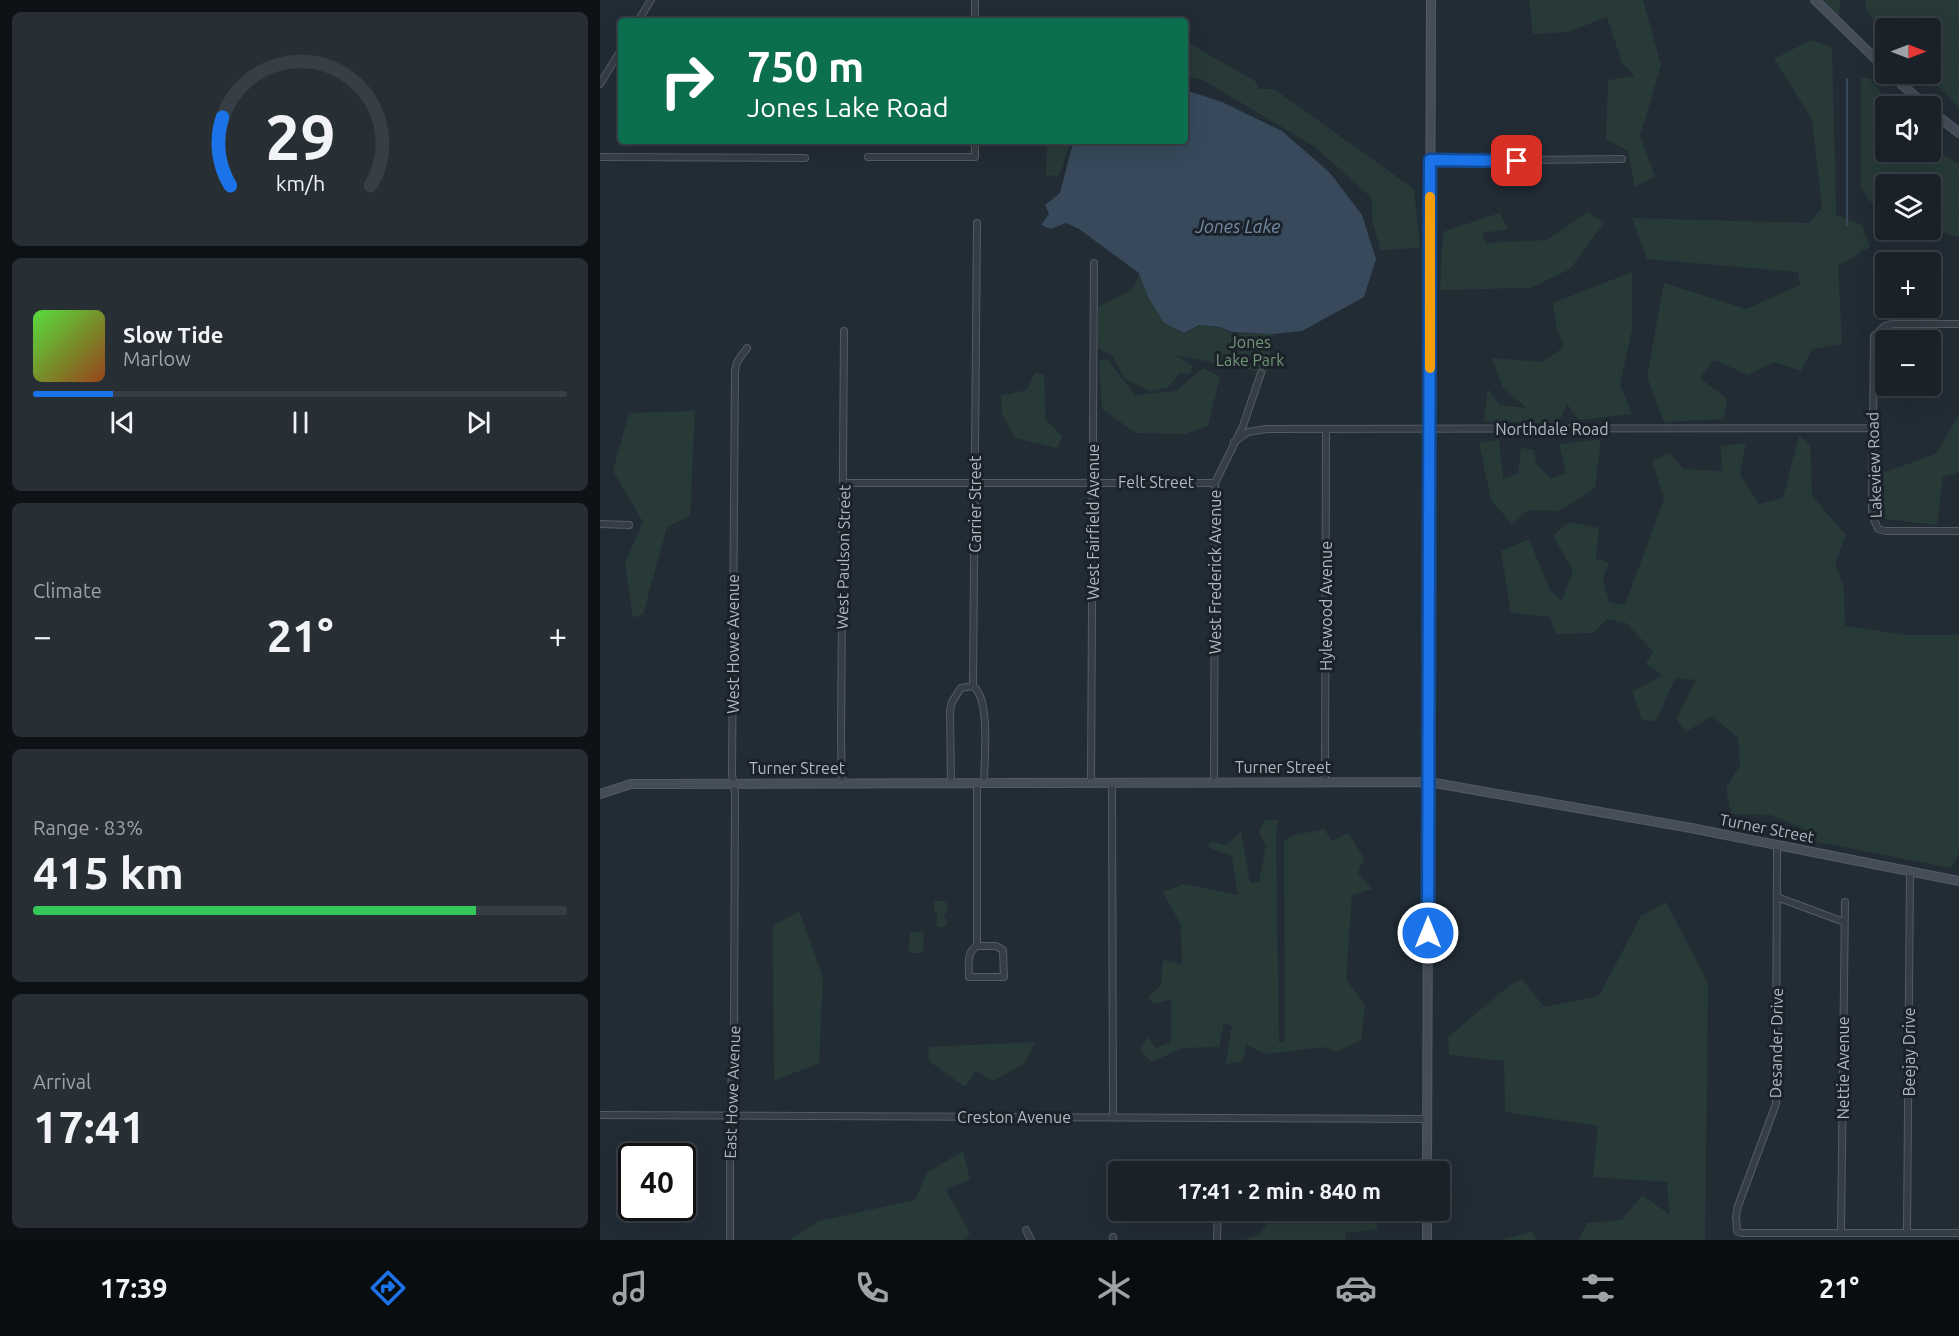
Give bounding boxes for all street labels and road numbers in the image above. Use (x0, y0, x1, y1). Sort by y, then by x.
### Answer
street label: Lakeview Road (1863, 411, 1885, 519)
street label: Northdale Road (1495, 420, 1609, 438)
street label: West Fairfield Avenue (1084, 444, 1102, 600)
street label: Carrier Street (966, 455, 984, 553)
street label: Felt Street (1118, 473, 1195, 491)
street label: West Paulson Street (833, 484, 853, 630)
street label: West Frederick Avenue (1206, 490, 1224, 654)
street label: Hylewood Avenue (1317, 541, 1335, 671)
street label: West Howe Avenue (724, 574, 742, 714)
street label: Turner Street (1235, 758, 1332, 776)
street label: Turner Street (749, 759, 846, 777)
street label: Turner Street (1718, 810, 1817, 846)
street label: Desander Drive (1766, 988, 1786, 1098)
street label: Beejay Drive (1900, 1007, 1918, 1097)
street label: Nettie Avenue (1834, 1016, 1852, 1120)
street label: East Howe Avenue (721, 1025, 743, 1159)
street label: Creston Avenue (957, 1108, 1071, 1126)

